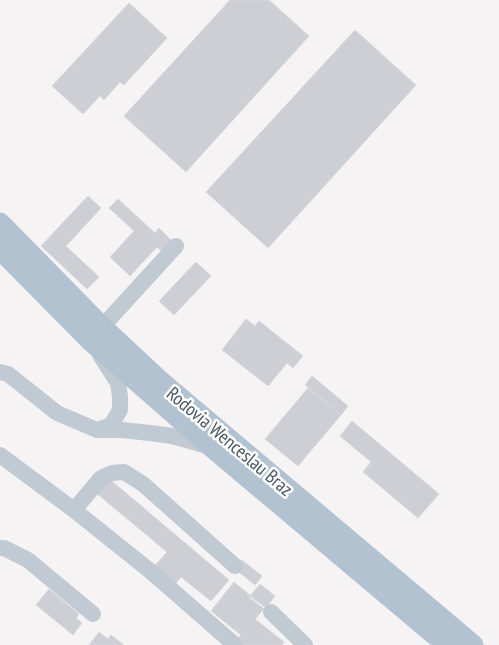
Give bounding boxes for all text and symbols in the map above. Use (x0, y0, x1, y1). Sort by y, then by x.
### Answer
street label: Rodovia Wenceslau Braz (162, 381, 298, 501)

